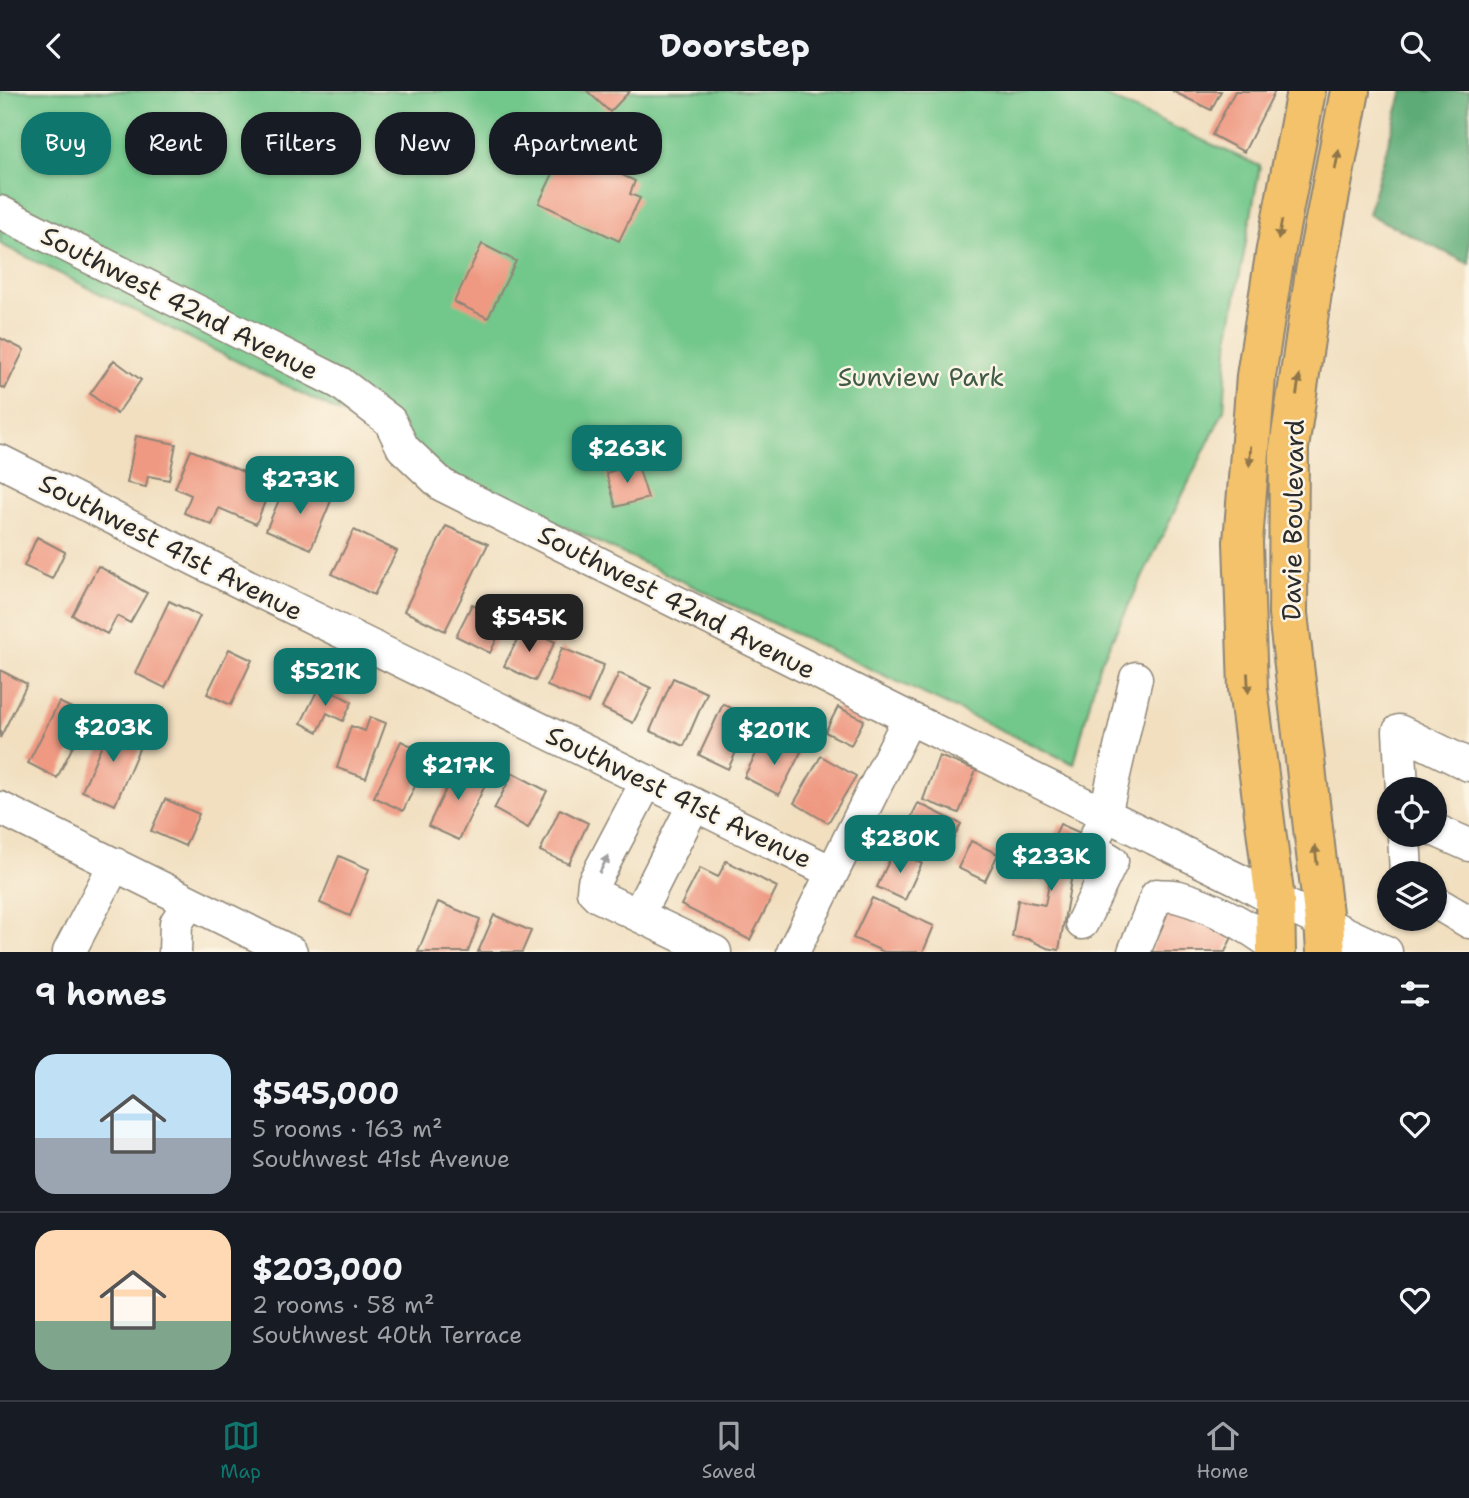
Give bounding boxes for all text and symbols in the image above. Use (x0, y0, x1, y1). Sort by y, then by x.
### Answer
text: Doorstep (659, 24, 810, 67)
icon: back (35, 27, 73, 65)
icon: search (1396, 27, 1434, 65)
chip: Buy (21, 112, 111, 175)
chip: Rent (125, 112, 227, 175)
chip: Filters (241, 112, 361, 175)
chip: New (375, 112, 475, 175)
chip: Apartment (489, 112, 662, 175)
one-way arrow (1331, 149, 1342, 171)
street label: Southwest 42nd Avenue (35, 217, 325, 388)
one-way arrow (1274, 219, 1285, 241)
park label: Sunview Park (838, 359, 1004, 394)
one-way arrow (1293, 373, 1304, 395)
street label: Davie Boulevard (1273, 419, 1312, 621)
pin: $263K (578, 425, 676, 485)
text: $263K (588, 433, 666, 463)
one-way arrow (1244, 445, 1255, 467)
pin: $273K (251, 457, 349, 516)
text: $273K (261, 464, 339, 494)
street label: Southwest 41st Avenue (33, 465, 309, 628)
street label: Southwest 42nd Avenue (532, 516, 822, 687)
pin: $545K (480, 595, 578, 654)
text: $545K (491, 602, 567, 632)
pin: $521K (276, 649, 374, 708)
text: $521K (290, 656, 360, 686)
one-way arrow (1243, 672, 1254, 694)
pin: $203K (64, 705, 162, 764)
pin: $201K (725, 707, 823, 767)
text: $203K (74, 712, 152, 742)
text: $201K (738, 715, 810, 745)
street label: Southwest 41st Avenue (540, 717, 818, 876)
pin: $217K (409, 743, 507, 802)
text: $217K (422, 750, 494, 780)
map controls (1377, 777, 1447, 931)
button: locate (1377, 777, 1447, 847)
pin: $280K (851, 815, 949, 875)
text: $280K (861, 823, 939, 853)
pin: $233K (1002, 833, 1100, 893)
text: $233K (1012, 841, 1090, 871)
one-way arrow (1311, 844, 1322, 866)
one-way arrow (598, 854, 609, 874)
button: layers (1377, 861, 1447, 931)
text: 9 homes (35, 974, 167, 1015)
icon: filters (1396, 975, 1434, 1013)
text: $545,000 (252, 1073, 399, 1114)
icon: home (91, 1082, 175, 1166)
icon: heart (1396, 1105, 1434, 1143)
text: 5 rooms · 163 m² (252, 1114, 443, 1144)
text: Southwest 41st Avenue (252, 1144, 510, 1174)
text: $203,000 (252, 1249, 403, 1290)
icon: home (91, 1258, 175, 1342)
icon: heart (1396, 1281, 1434, 1319)
text: 2 rooms · 58 m² (252, 1290, 435, 1320)
text: Southwest 40th Terrace (252, 1320, 522, 1350)
tab: Map (220, 1417, 261, 1484)
tab: Saved (702, 1417, 756, 1484)
tab: Home (1196, 1417, 1249, 1484)

